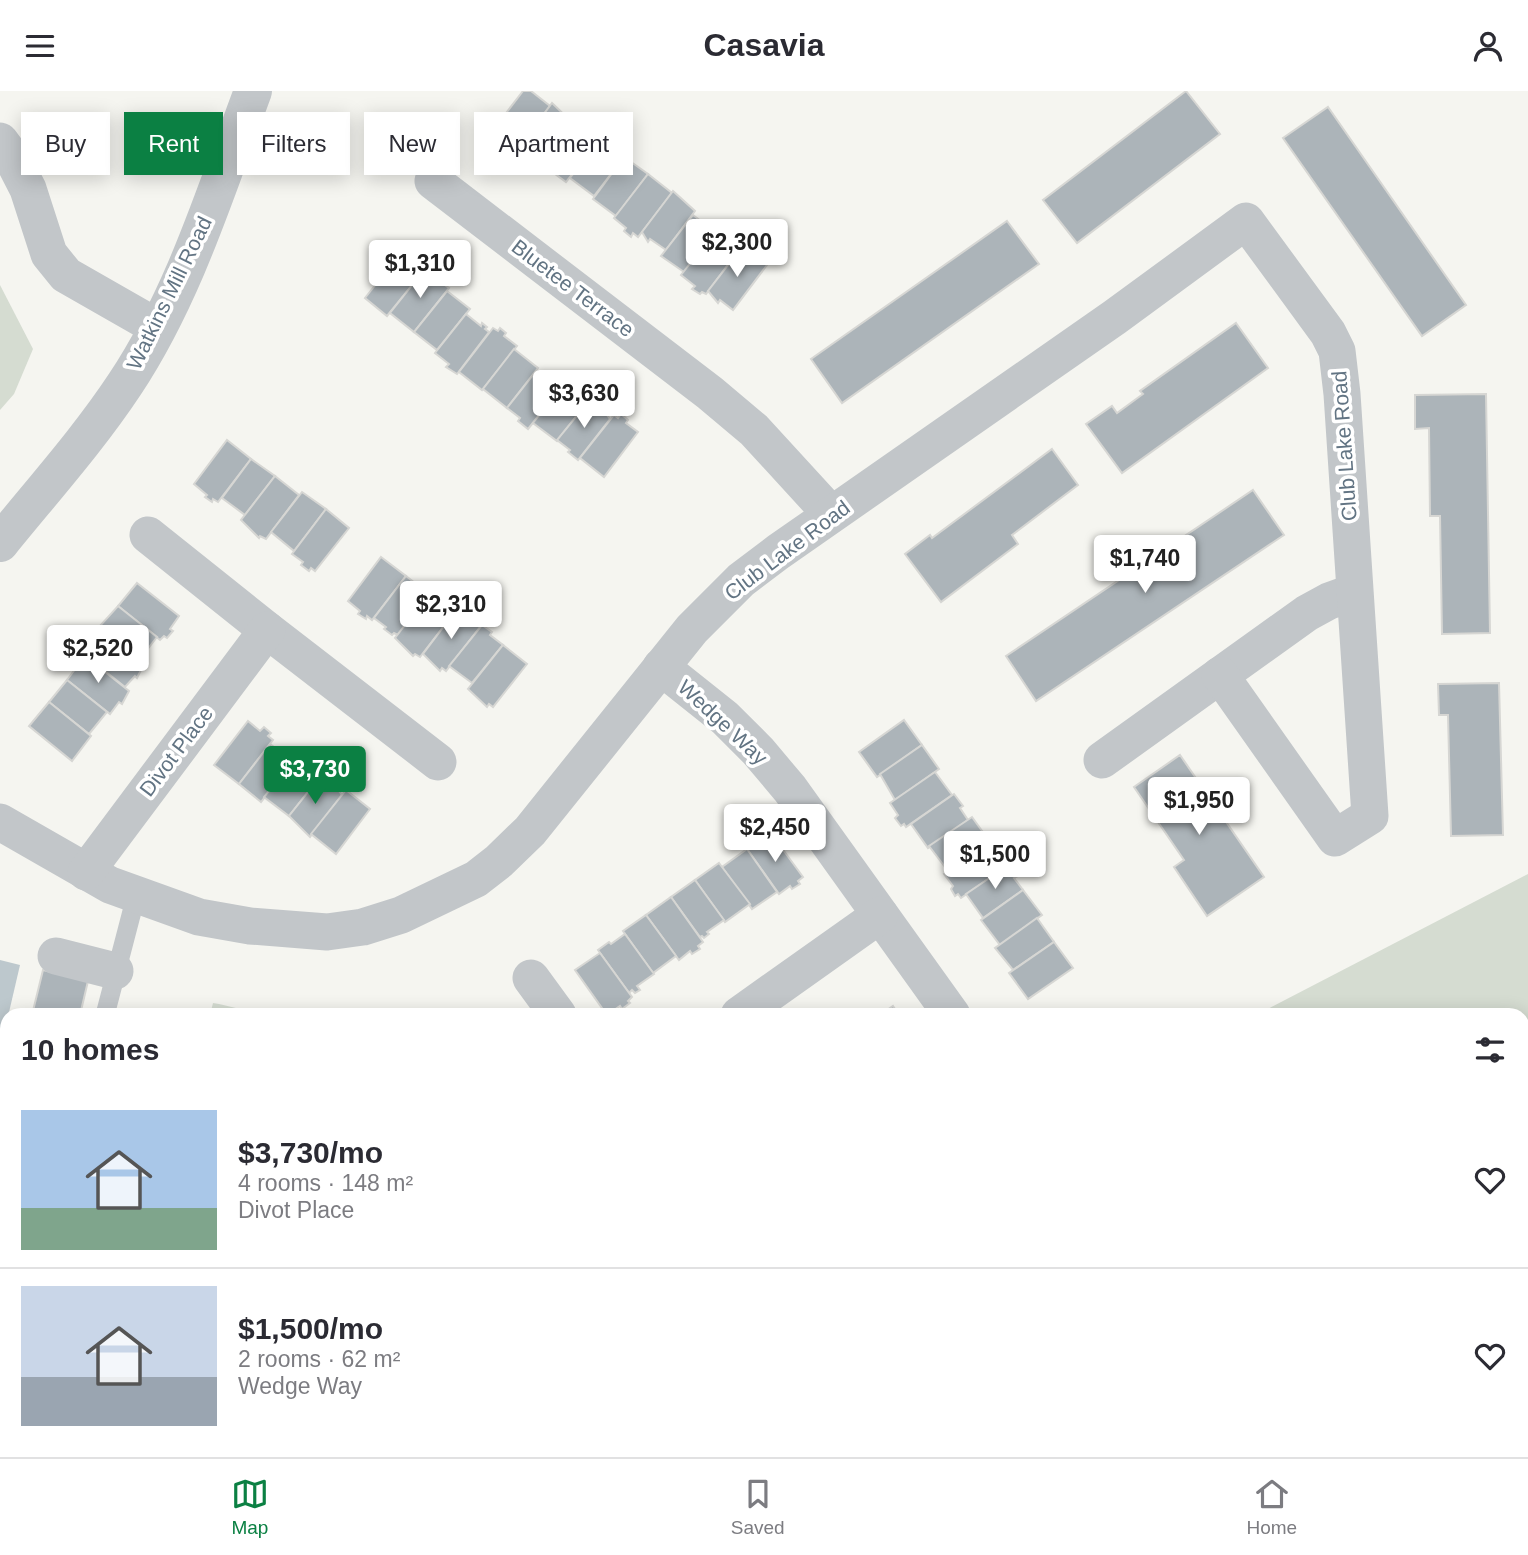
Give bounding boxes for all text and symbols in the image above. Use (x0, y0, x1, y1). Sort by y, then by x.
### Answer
icon: menu (21, 27, 59, 65)
text: Casavia (704, 27, 824, 63)
icon: person (1469, 27, 1507, 65)
chip: Buy (21, 112, 110, 175)
chip: Rent (124, 112, 223, 175)
chip: Filters (237, 112, 350, 175)
chip: New (364, 112, 460, 175)
chip: Apartment (474, 112, 633, 175)
street label: Watkins Mill Road (122, 213, 216, 373)
pin: $2,300 (680, 219, 794, 279)
text: $2,300 (702, 229, 772, 255)
street label: Bluetee Terrace (507, 235, 639, 341)
pin: $1,310 (363, 241, 477, 300)
text: $1,310 (385, 250, 455, 276)
street label: Club Lake Road (1327, 370, 1361, 522)
pin: $3,630 (527, 371, 641, 430)
text: $3,630 (549, 380, 619, 406)
street label: Club Lake Road (720, 495, 854, 605)
pin: $1,740 (1088, 535, 1202, 595)
text: $1,740 (1110, 545, 1180, 571)
pin: $2,310 (394, 581, 508, 641)
text: $2,310 (416, 591, 486, 617)
pin: $2,520 (41, 625, 155, 685)
text: $2,520 (63, 635, 133, 661)
street label: Wedge Way (674, 675, 773, 769)
street label: Divot Place (135, 702, 217, 800)
pin: $3,730 (258, 747, 372, 806)
text: $3,730 (280, 756, 350, 782)
pin: $1,950 (1142, 777, 1256, 837)
text: $1,950 (1164, 787, 1234, 813)
pin: $2,450 (718, 805, 832, 864)
text: $2,450 (740, 814, 810, 840)
pin: $1,500 (938, 831, 1052, 891)
text: $1,500 (960, 841, 1030, 867)
icon: filters (1471, 1031, 1509, 1069)
text: 10 homes (21, 1033, 159, 1066)
text: $3,730/mo (238, 1136, 383, 1169)
icon: home (77, 1138, 161, 1222)
icon: heart (1471, 1161, 1509, 1199)
text: 4 rooms · 148 m² (238, 1170, 413, 1196)
text: Divot Place (238, 1197, 354, 1223)
text: $1,500/mo (238, 1312, 383, 1345)
icon: home (77, 1314, 161, 1398)
icon: heart (1471, 1337, 1509, 1375)
text: 2 rooms · 62 m² (238, 1346, 400, 1372)
text: Wedge Way (238, 1373, 362, 1399)
tab: Map (231, 1475, 269, 1539)
tab: Saved (731, 1475, 785, 1539)
tab: Home (1246, 1475, 1297, 1539)

